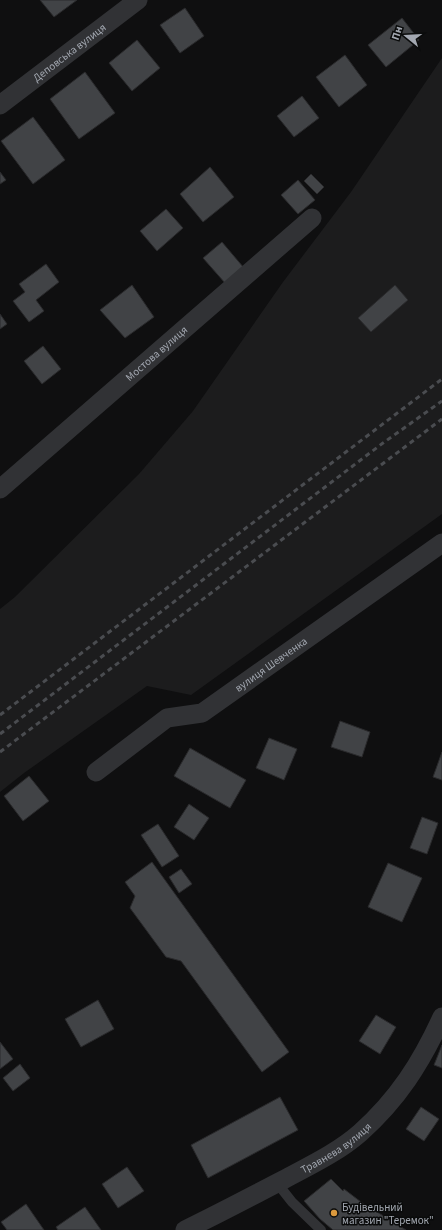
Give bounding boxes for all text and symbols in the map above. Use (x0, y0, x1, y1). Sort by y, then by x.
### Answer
north arrow (386, 16, 426, 56)
street label: Деповська вулиця (30, 20, 109, 85)
text: Пн (388, 24, 406, 42)
street label: Мостова вулиця (122, 322, 190, 384)
street label: вулиця Шевченка (232, 633, 310, 695)
street label: Травнева вулиця (298, 1119, 374, 1177)
place label: Будівельний магазин "Теремок" (342, 1200, 434, 1228)
marker: Будівельний магазин "Теремок" (329, 1208, 339, 1218)

